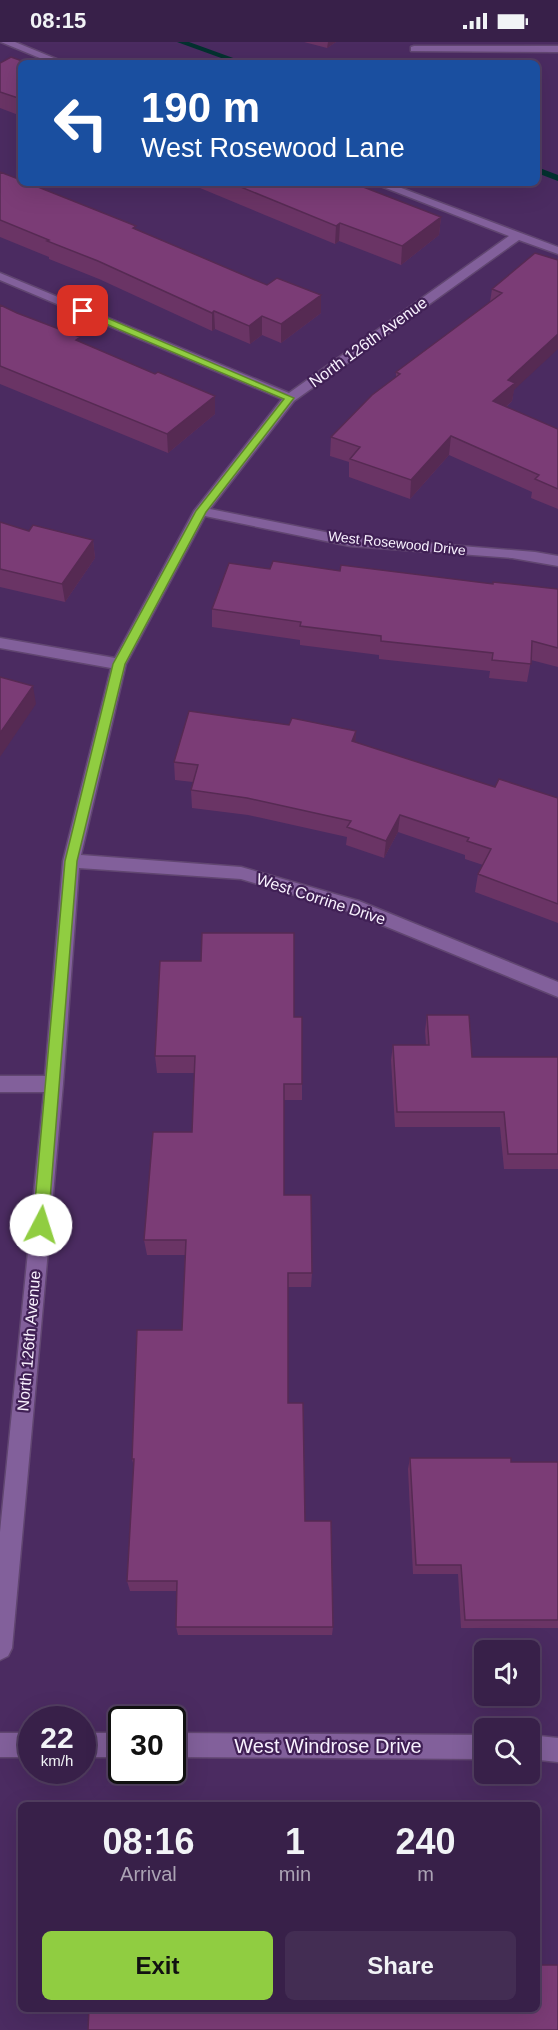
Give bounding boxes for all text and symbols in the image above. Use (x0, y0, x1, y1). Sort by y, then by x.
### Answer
text: 08:15 (30, 8, 86, 33)
icon: left (42, 84, 120, 162)
text: 190 m (141, 84, 260, 131)
text: West Rosewood Lane (141, 133, 405, 163)
pin (57, 285, 108, 336)
icon: arrive (66, 294, 99, 327)
street label: North 126th Avenue (306, 294, 430, 390)
street label: West Rosewood Drive (327, 528, 467, 558)
street label: West Corrine Drive (254, 870, 388, 928)
position arrow (9, 1193, 73, 1257)
street label: North 126th Avenue (14, 1270, 44, 1412)
map controls (474, 1640, 540, 1784)
button: sound (474, 1640, 540, 1706)
speed limit sign: 30 (108, 1706, 186, 1784)
button: search (474, 1718, 540, 1784)
text: 22 (40, 1721, 74, 1754)
street label: West Windrose Drive (234, 1735, 422, 1757)
text: km/h (41, 1752, 73, 1769)
text: 08:16 (102, 1821, 194, 1862)
text: 1 (285, 1821, 305, 1862)
text: 240 (395, 1821, 456, 1862)
text: Arrival (120, 1863, 177, 1885)
text: min (279, 1863, 311, 1885)
text: m (417, 1863, 434, 1885)
button: Exit (42, 1931, 273, 2000)
button: Share (285, 1931, 516, 2000)

